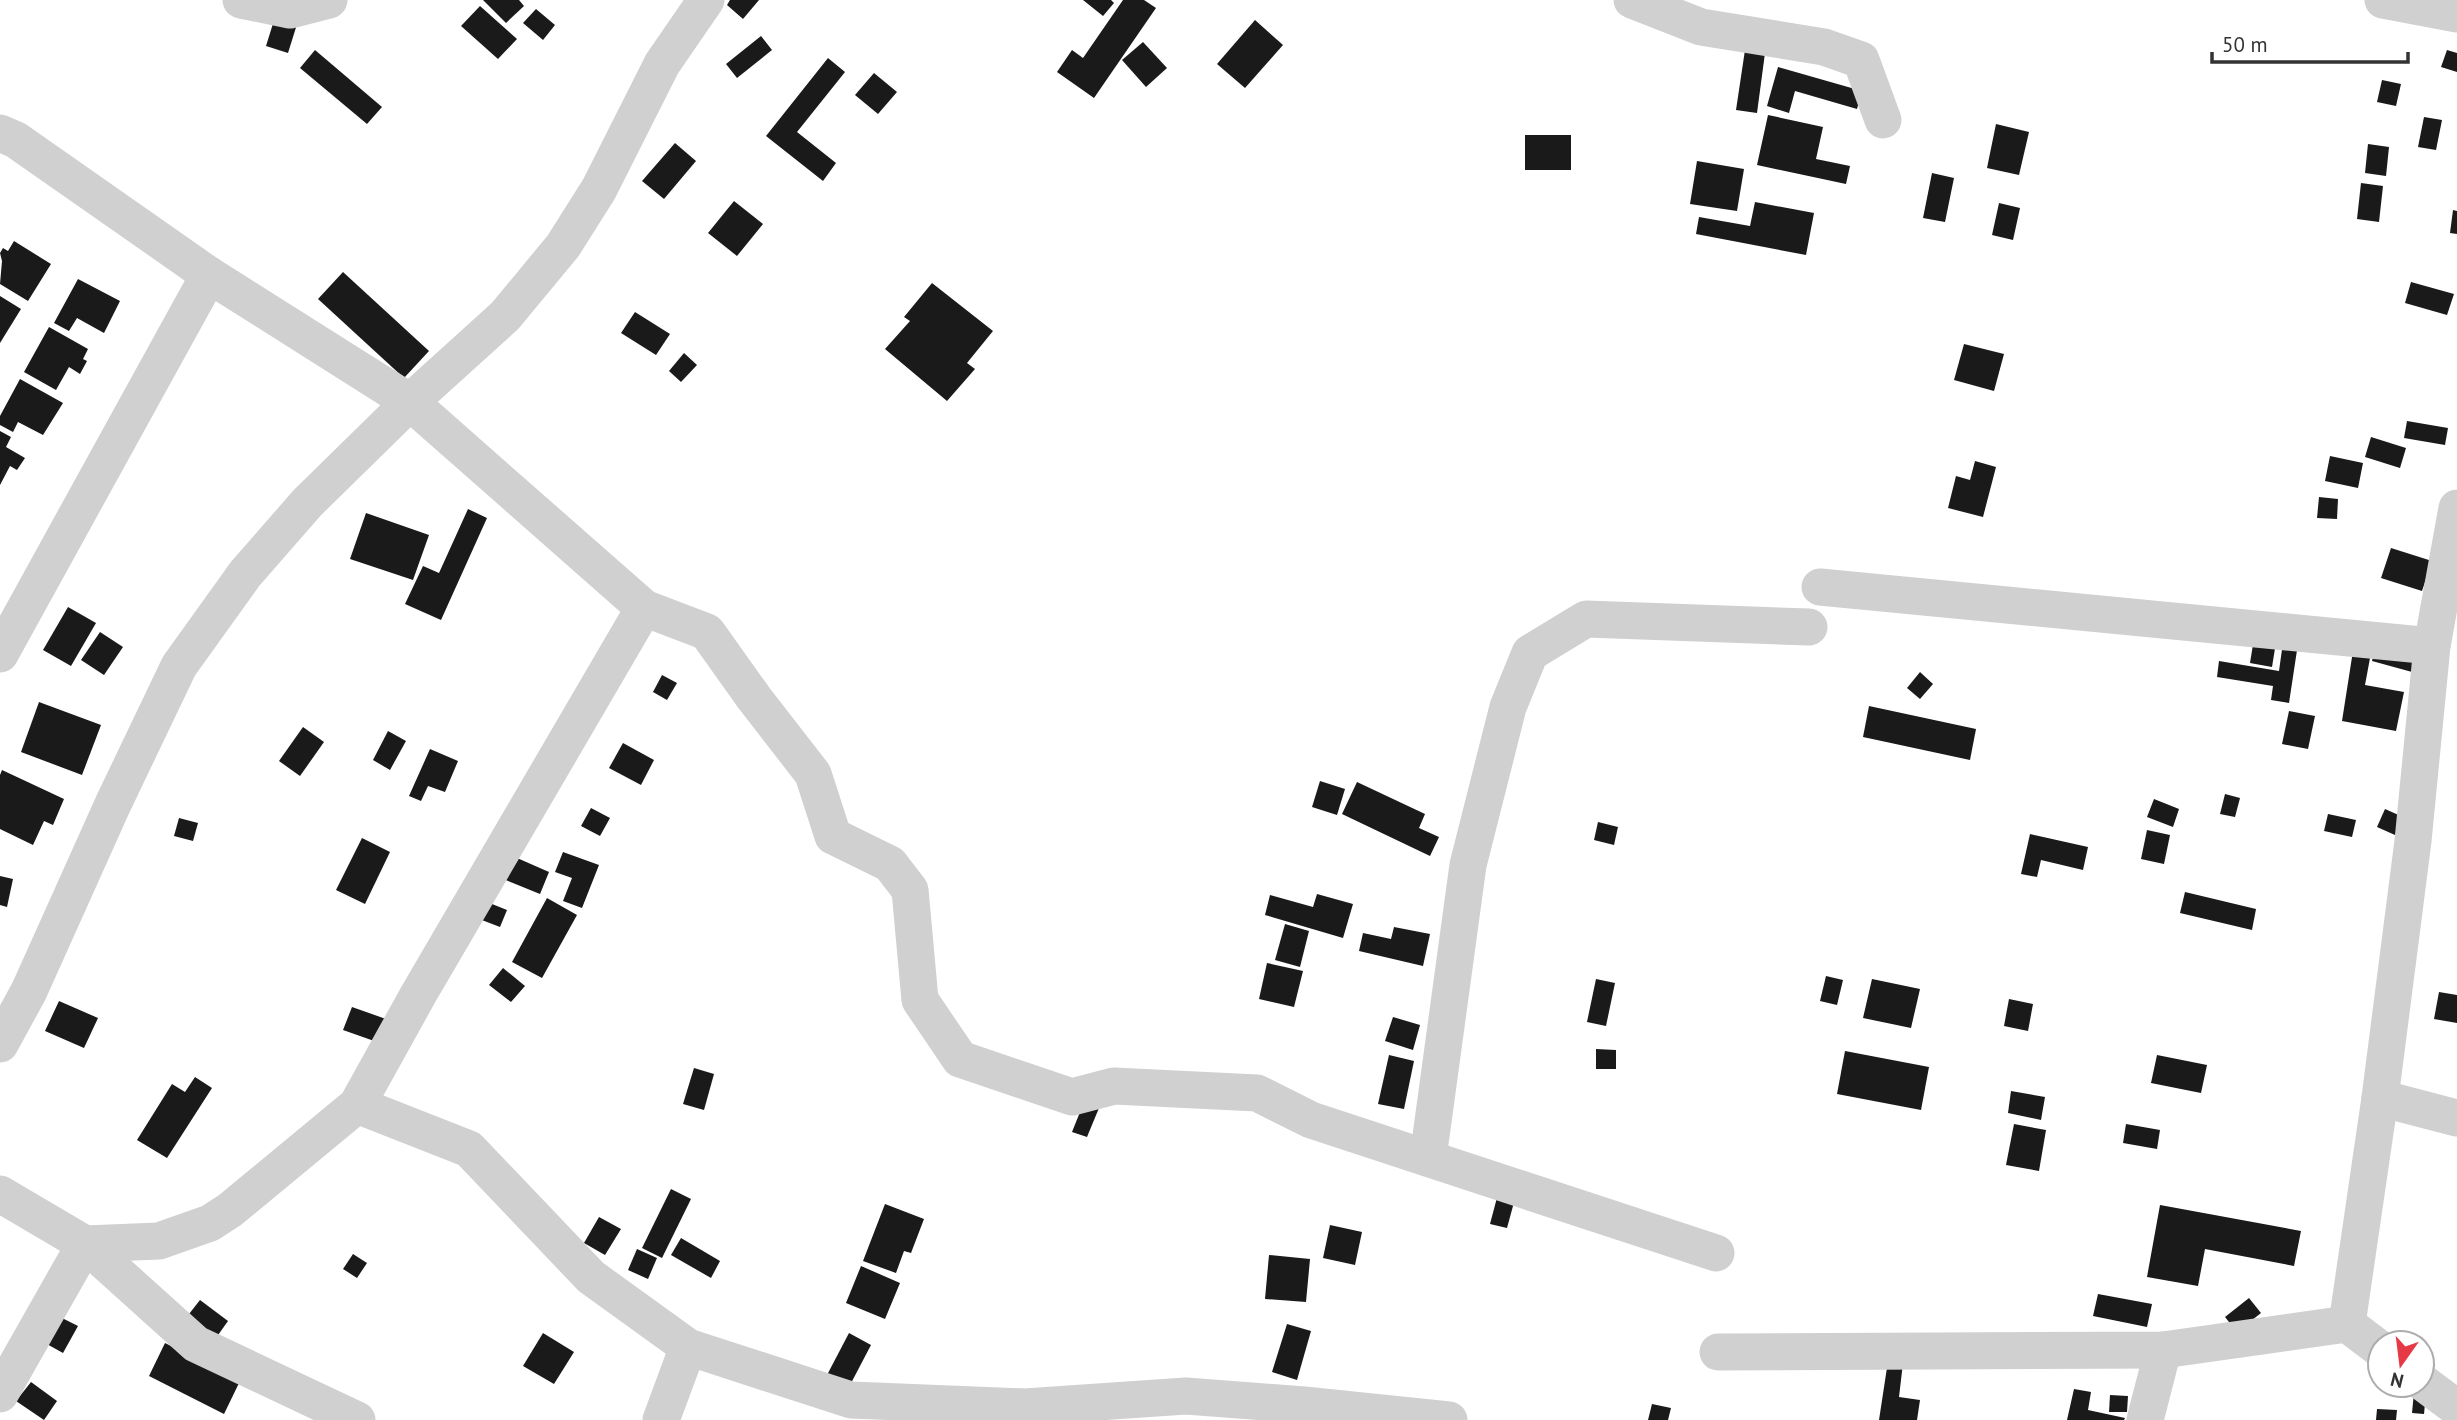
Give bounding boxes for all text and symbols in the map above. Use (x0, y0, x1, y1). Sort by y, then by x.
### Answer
scale bar (2212, 21, 2408, 65)
text: 50 m (2222, 31, 2268, 58)
north arrow (2366, 1329, 2436, 1399)
text: N (2388, 1367, 2406, 1394)

